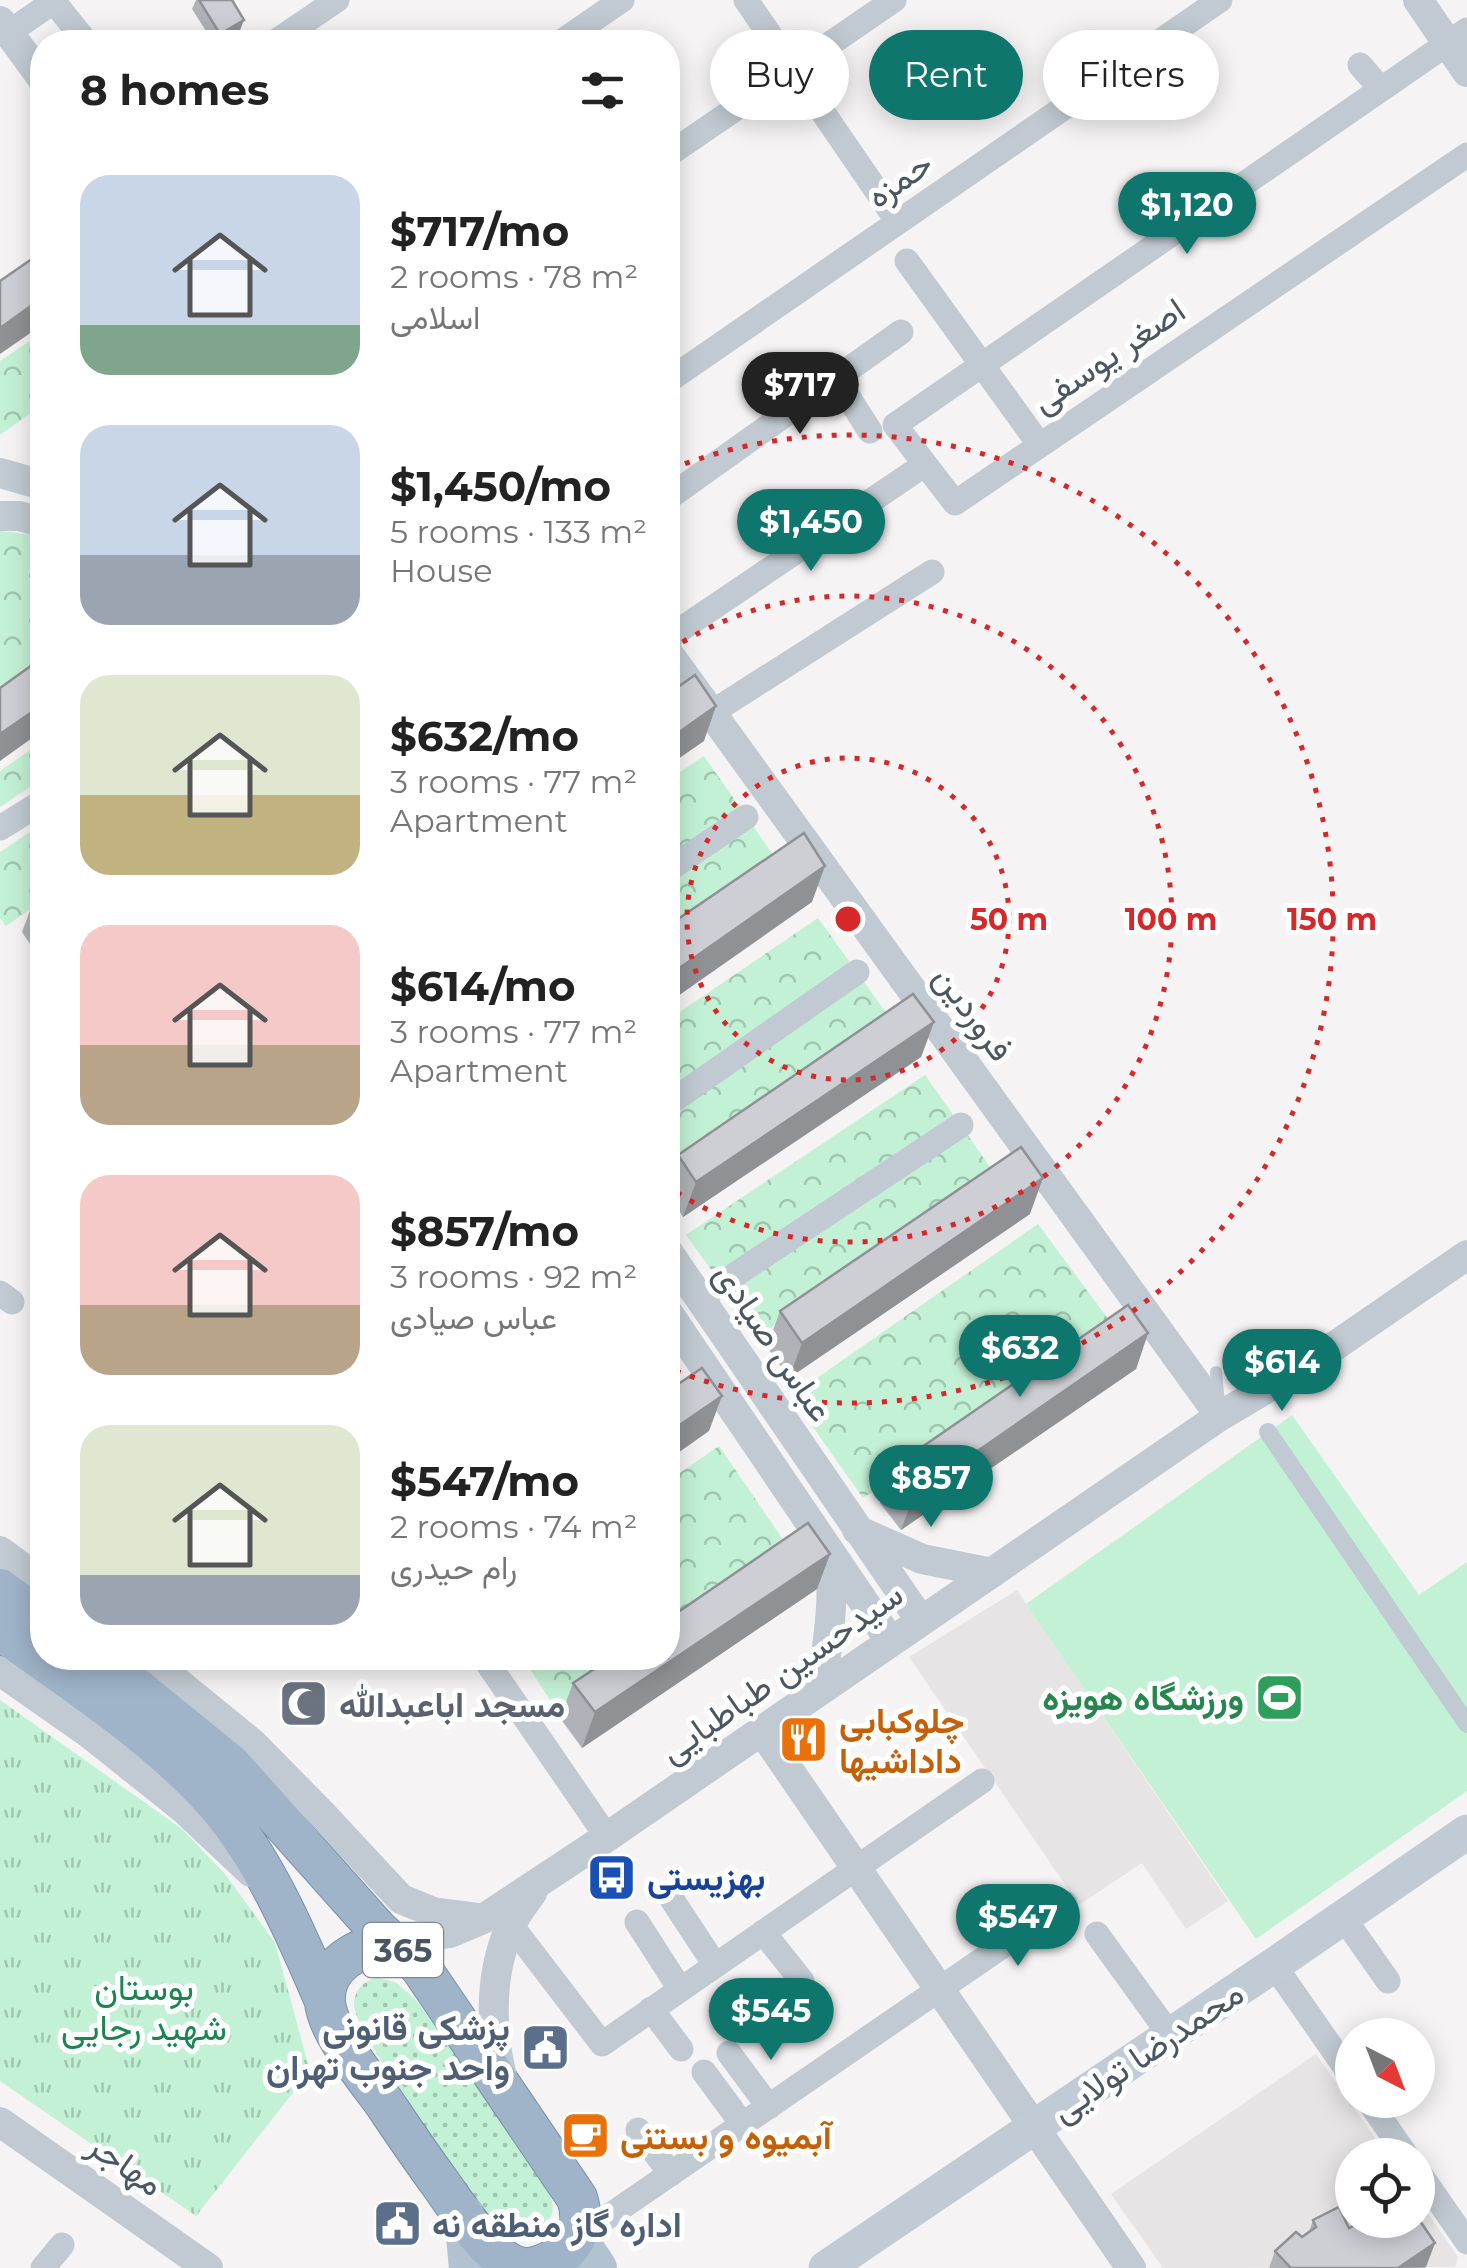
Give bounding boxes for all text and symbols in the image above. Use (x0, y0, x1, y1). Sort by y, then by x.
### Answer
chip: Buy (710, 30, 849, 120)
chip: Rent (869, 30, 1023, 120)
chip: Filters (1043, 30, 1219, 120)
icon: filters (575, 63, 630, 118)
text: 8 homes (80, 64, 269, 116)
street label: حمزه (858, 141, 941, 218)
pin: $1,120 (1106, 172, 1268, 257)
text: $1,120 (1140, 185, 1234, 224)
text: $717/mo (390, 205, 569, 257)
icon: home (160, 215, 280, 335)
text: 2 rooms · 78 m² (390, 257, 638, 296)
street label: اصغر یوسفی (1023, 288, 1194, 423)
text: اسلامی (390, 298, 480, 337)
pin: $717 (741, 352, 859, 437)
text: $717 (764, 365, 836, 404)
text: $1,450/mo (390, 460, 611, 512)
icon: home (160, 465, 280, 585)
pin: $1,450 (730, 489, 892, 574)
text: $1,450 (759, 502, 863, 541)
text: 5 rooms · 133 m² (390, 512, 647, 551)
text: House (390, 551, 493, 590)
text: $632/mo (390, 710, 579, 762)
icon: home (160, 715, 280, 835)
text: 3 rooms · 77 m² (390, 762, 637, 801)
text: Apartment (390, 801, 568, 840)
centre of rings (830, 901, 866, 937)
text: 50 m (970, 901, 1048, 938)
text: 100 m (1125, 901, 1217, 938)
text: 150 m (1287, 901, 1377, 938)
street label: فروردین (924, 957, 1023, 1070)
text: $614/mo (390, 960, 575, 1012)
icon: home (160, 965, 280, 1085)
text: 3 rooms · 77 m² (390, 1012, 637, 1051)
text: Apartment (390, 1051, 568, 1090)
text: $857/mo (390, 1205, 579, 1257)
icon: home (160, 1215, 280, 1335)
street label: عباس صیادی (705, 1254, 843, 1430)
text: 3 rooms · 92 m² (390, 1257, 637, 1296)
text: عباس صیادی (390, 1298, 557, 1337)
pin: $632 (961, 1315, 1079, 1400)
text: $632 (981, 1328, 1059, 1367)
pin: $614 (1223, 1329, 1341, 1414)
text: $614 (1244, 1342, 1320, 1381)
pin: $857 (872, 1445, 990, 1530)
text: $547/mo (390, 1455, 579, 1507)
text: $857 (891, 1458, 971, 1497)
icon: home (160, 1465, 280, 1585)
text: 2 rooms · 74 m² (390, 1507, 638, 1546)
text: رام حیدری (390, 1548, 517, 1587)
street label: سیدحسین طباطبایی (651, 1572, 911, 1772)
sports icon: ورزشگاه هویزه (1253, 1671, 1305, 1723)
place label: ورزشگاه هویزه (1042, 1676, 1244, 1720)
mosque icon: مسجد اباعبدالله (278, 1678, 330, 1730)
place label: مسجد اباعبدالله (339, 1683, 565, 1726)
place label: چلوکبابی داداشیها (839, 1699, 964, 1783)
restaurant icon: چلوکبابی داداشیها (778, 1714, 830, 1766)
bus stop icon: بهزیستی (586, 1851, 638, 1903)
place label: بهزیستی (647, 1856, 765, 1900)
pin: $547 (959, 1884, 1077, 1969)
text: $547 (978, 1897, 1058, 1936)
road number: 365 (363, 1923, 443, 1977)
park label: بوستان شهید رجایی (61, 1966, 227, 2050)
street label: محمدرضا تولایی (1043, 1971, 1252, 2132)
pin: $545 (712, 1978, 830, 2063)
text: $545 (731, 1991, 811, 2030)
place label: پزشکی قانونی واحد جنوب تهران (266, 2006, 510, 2090)
north arrow (1335, 2018, 1435, 2118)
map controls (1335, 2018, 1435, 2238)
public building icon: پزشکی قانونی واحد جنوب تهران (519, 2021, 571, 2073)
cafe icon: آبمیوه و بستنی (559, 2110, 611, 2162)
place label: آبمیوه و بستنی (620, 2115, 834, 2159)
street label: مهاجر (79, 2122, 172, 2206)
button: locate (1335, 2138, 1435, 2238)
public building icon: اداره گاز منطقه نه (371, 2198, 423, 2250)
place label: اداره گاز منطقه نه (432, 2203, 682, 2247)

